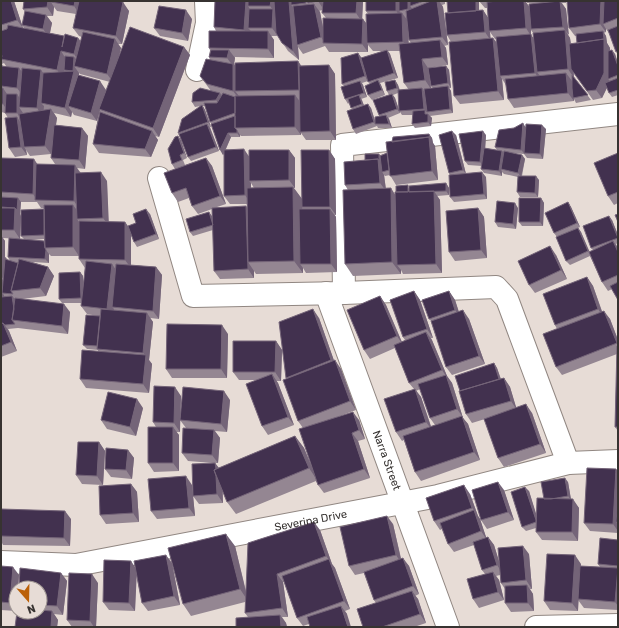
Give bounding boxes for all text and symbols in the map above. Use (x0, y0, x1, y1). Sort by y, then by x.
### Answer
street label: Narra Street (370, 429, 404, 492)
street label: Severina Drive (273, 507, 348, 534)
north arrow (8, 580, 48, 620)
text: N (25, 601, 37, 616)

